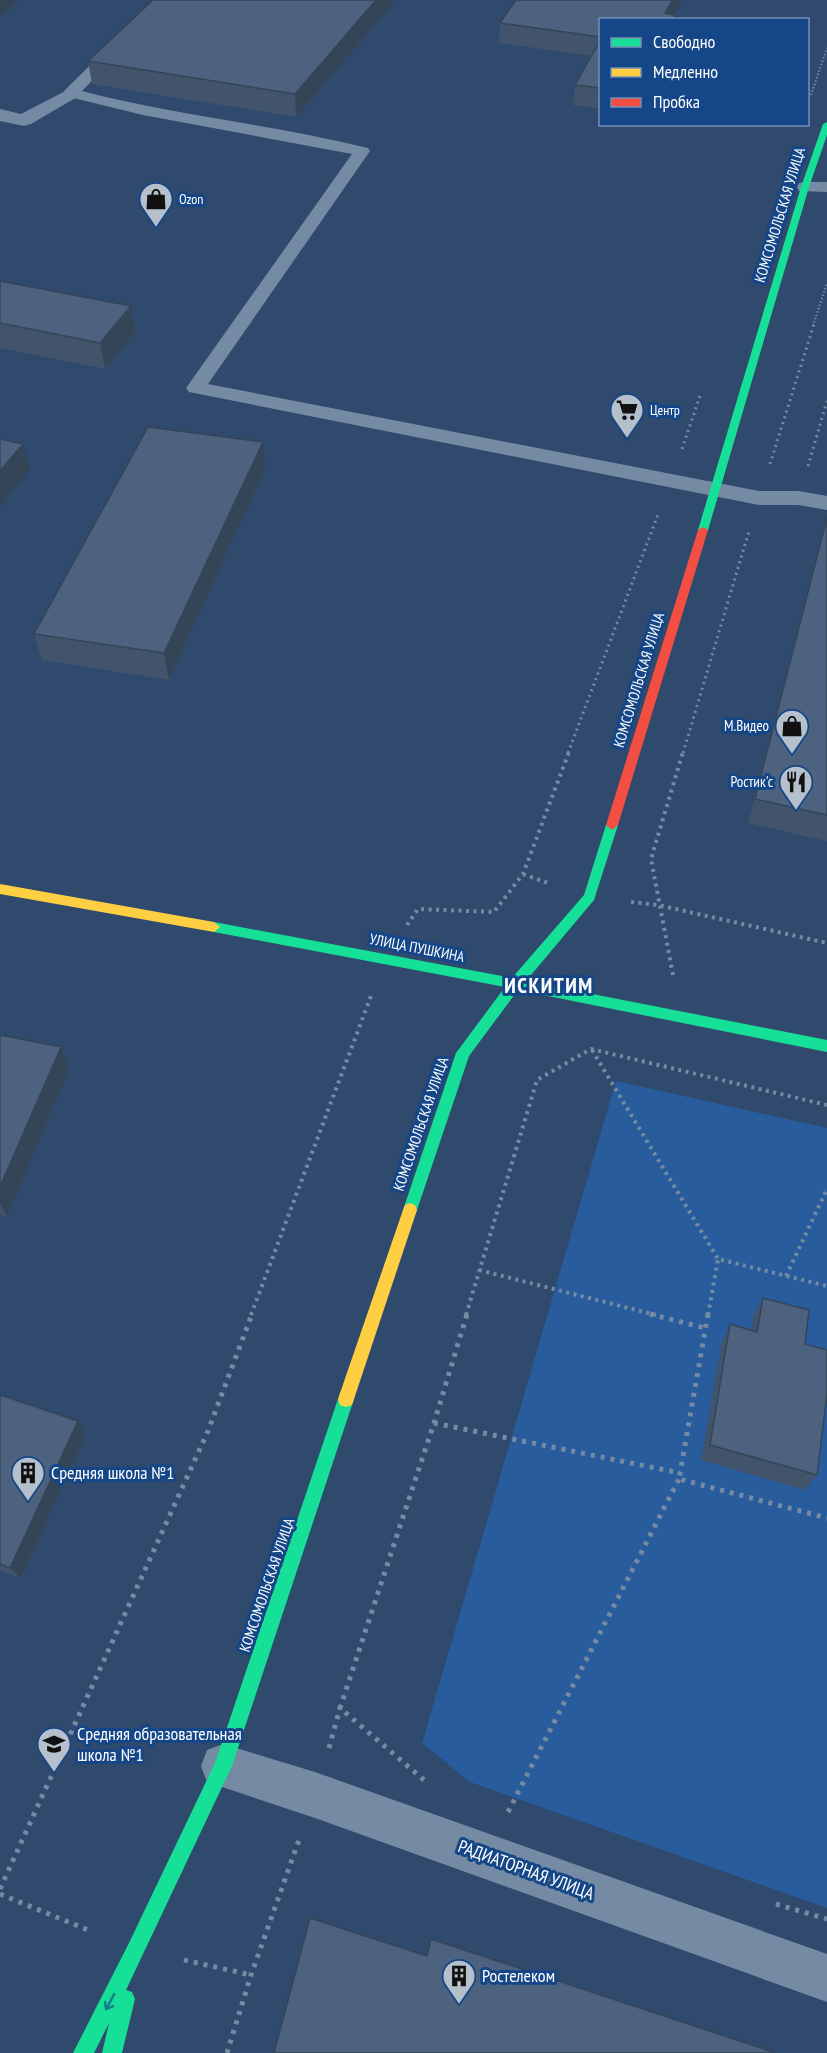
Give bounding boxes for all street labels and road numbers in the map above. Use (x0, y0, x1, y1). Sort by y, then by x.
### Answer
street label: КОМСОМОЛЬСКАЯ УЛИЦА (750, 144, 809, 285)
street label: КОМСОМОЛЬСКАЯ УЛИЦА (609, 609, 668, 750)
street label: УЛИЦА ПУШКИНА (368, 929, 467, 966)
street label: КОМСОМОЛЬСКАЯ УЛИЦА (389, 1054, 453, 1193)
street label: КОМСОМОЛЬСКАЯ УЛИЦА (235, 1515, 299, 1654)
street label: РАДИАТОРНАЯ УЛИЦА (455, 1834, 598, 1905)

